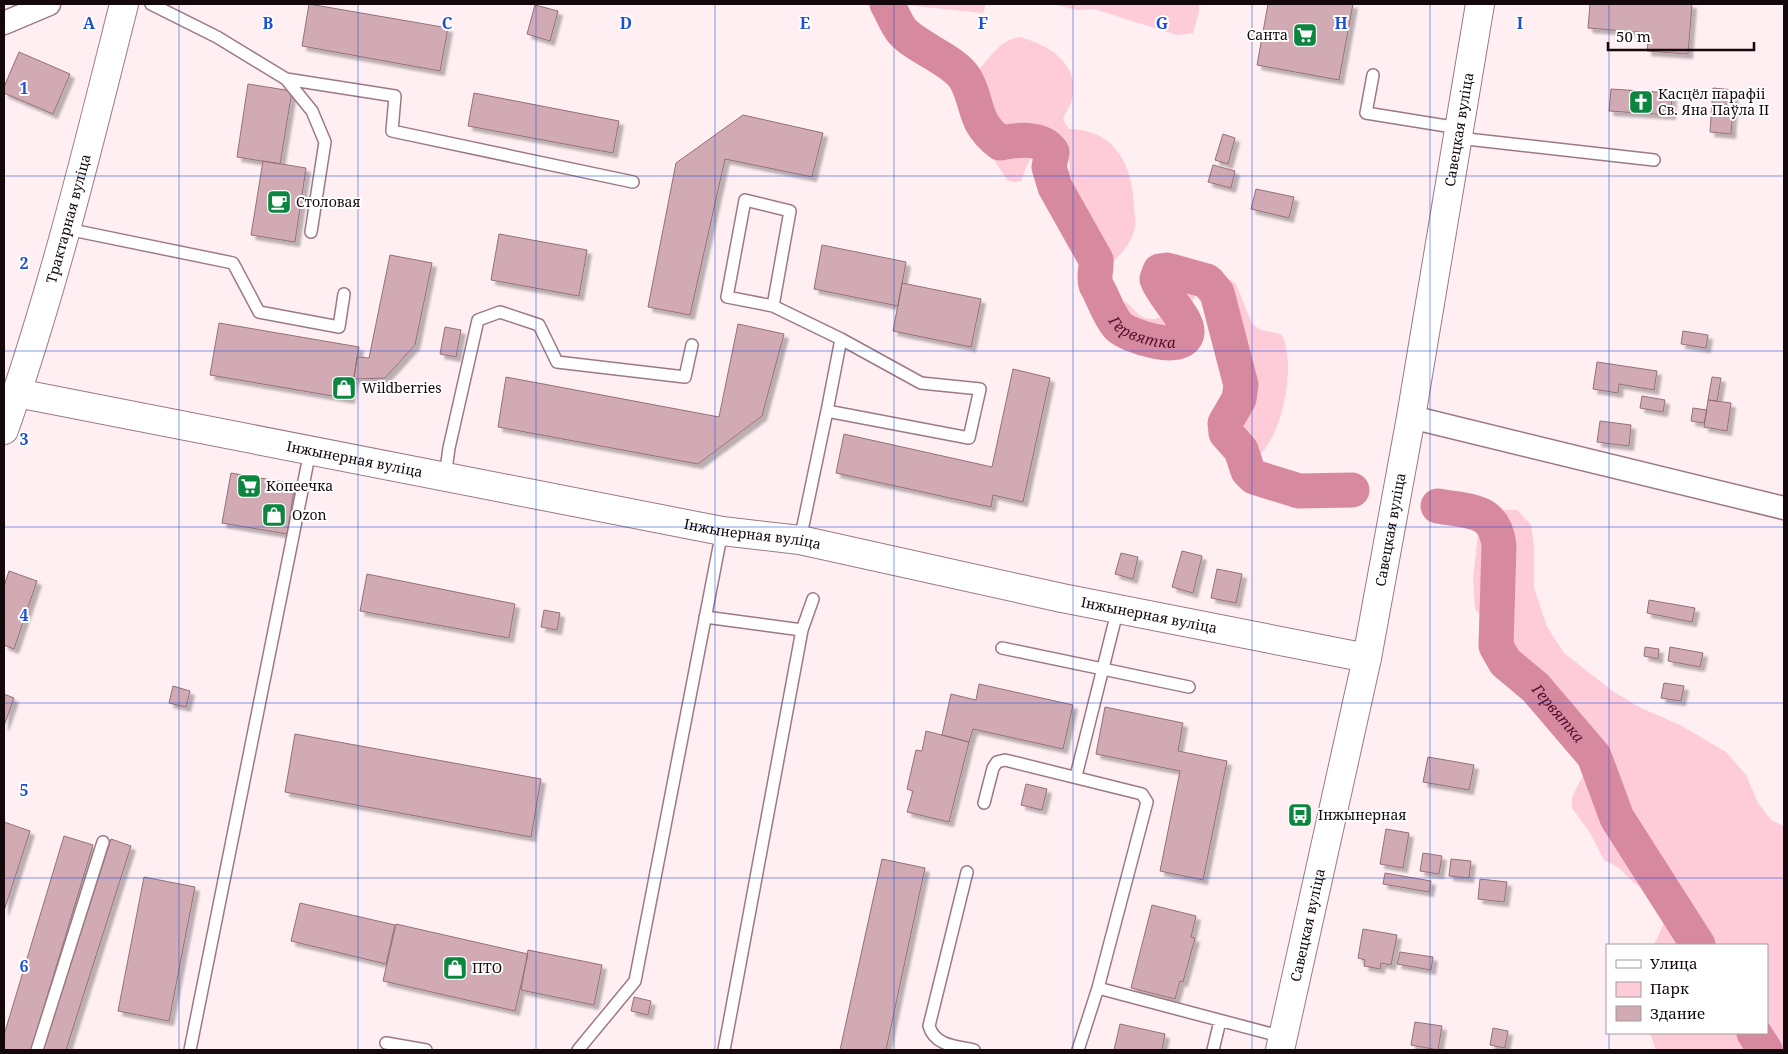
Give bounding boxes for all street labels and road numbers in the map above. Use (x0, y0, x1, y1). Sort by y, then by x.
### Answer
street label: Савецкая вуліца (1440, 71, 1477, 188)
street label: Трактарная вуліца (41, 152, 95, 286)
street label: Інжынерная вуліца (285, 436, 424, 481)
street label: Савецкая вуліца (1370, 471, 1410, 588)
street label: Інжынерная вуліца (682, 514, 823, 553)
street label: Інжынерная вуліца (1079, 592, 1219, 637)
street label: Савецкая вуліца (1285, 867, 1329, 983)

